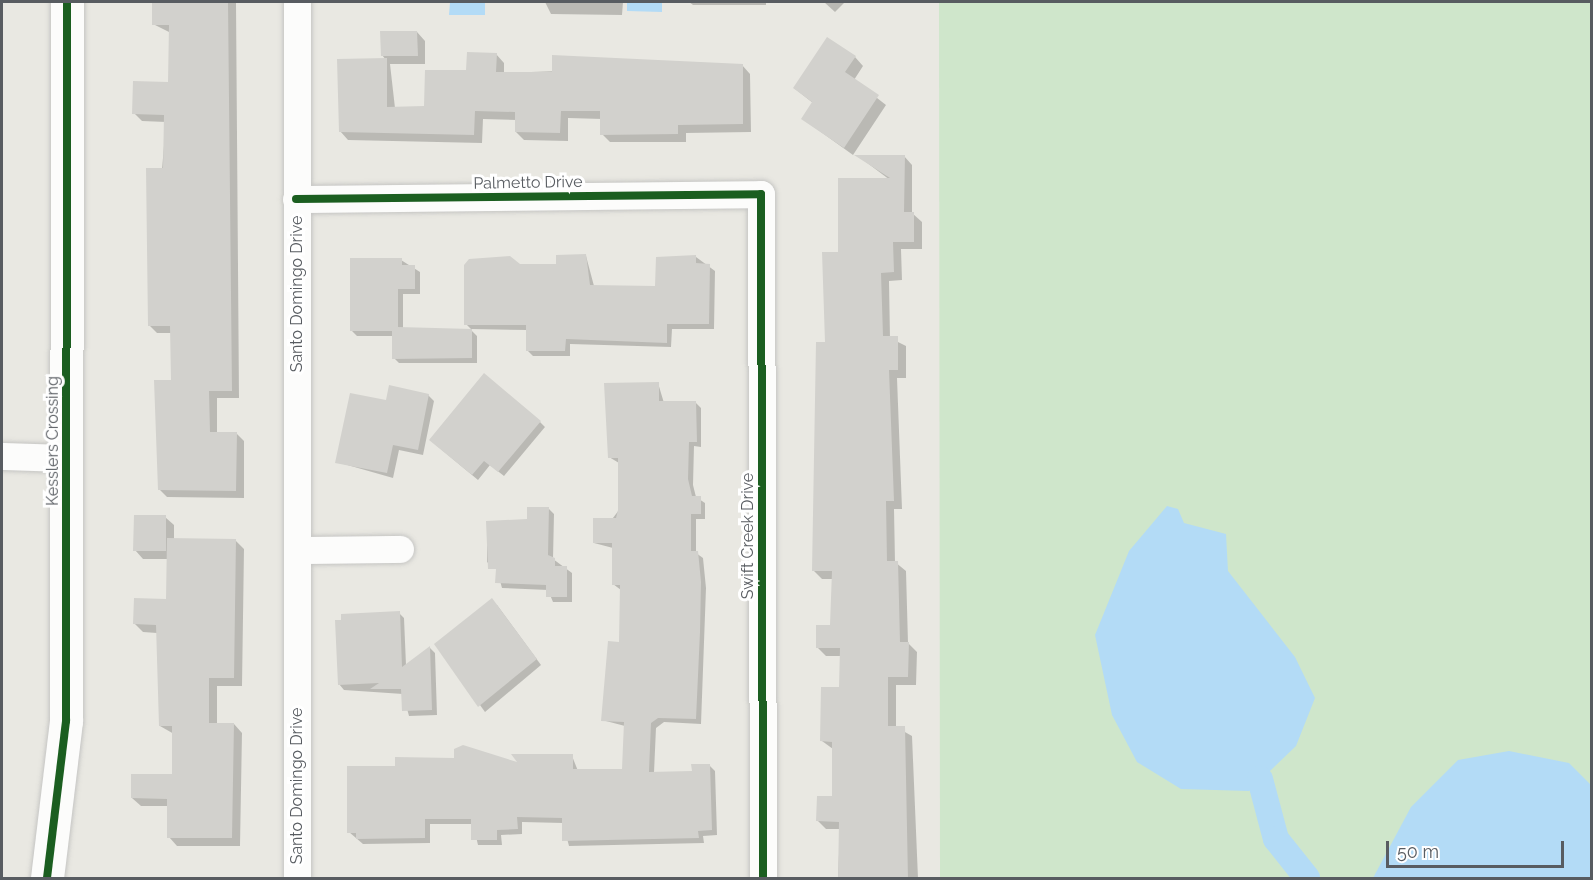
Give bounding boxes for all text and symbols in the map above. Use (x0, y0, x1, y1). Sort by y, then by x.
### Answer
street label: Palmetto Drive (473, 172, 583, 194)
street label: Santo Domingo Drive (287, 216, 307, 372)
street label: Kesslers Crossing (43, 376, 63, 506)
street label: Swift Creek Drive (738, 473, 758, 599)
street label: Santo Domingo Drive (287, 708, 307, 864)
scale bar (1389, 829, 1568, 867)
text: 50 m (1397, 841, 1439, 862)

